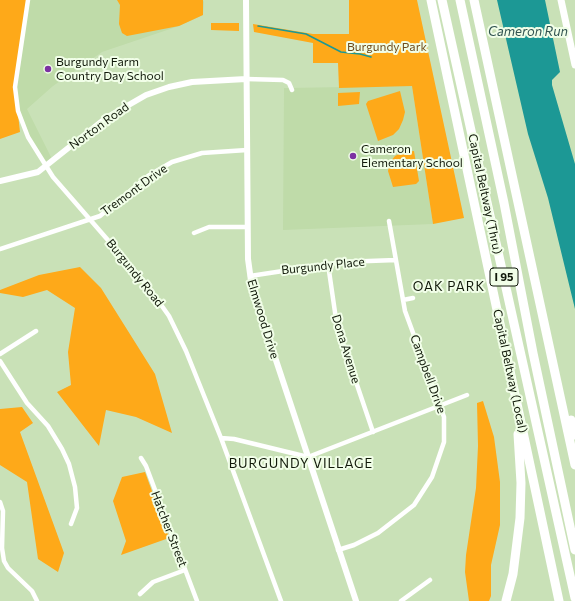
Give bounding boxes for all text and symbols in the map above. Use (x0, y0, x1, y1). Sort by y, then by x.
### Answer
water label: Cameron Run (488, 24, 568, 40)
park label: Burgundy Park (347, 40, 427, 54)
place label: Burgundy Farm Country Day School (56, 55, 164, 83)
marker: Burgundy Farm Country Day School (43, 64, 53, 74)
street label: Norton Road (66, 100, 132, 152)
street label: Capital Beltway (Thru) (465, 132, 505, 256)
place label: Cameron Elementary School (361, 142, 463, 170)
marker: Cameron Elementary School (348, 151, 358, 161)
street label: Tremont Drive (98, 161, 170, 219)
street label: Burgundy Road (103, 236, 167, 310)
street label: Burgundy Place (281, 254, 365, 278)
road number: I 95 (490, 268, 518, 286)
street label: Elmwood Drive (244, 277, 282, 361)
district label: OAK PARK (413, 279, 485, 295)
street label: Capital Beltway (Local) (490, 308, 530, 434)
street label: Dona Avenue (329, 313, 363, 385)
street label: Campbell Drive (407, 333, 449, 415)
district label: BURGUNDY VILLAGE (229, 456, 373, 472)
street label: Hatcher Street (148, 489, 190, 569)

